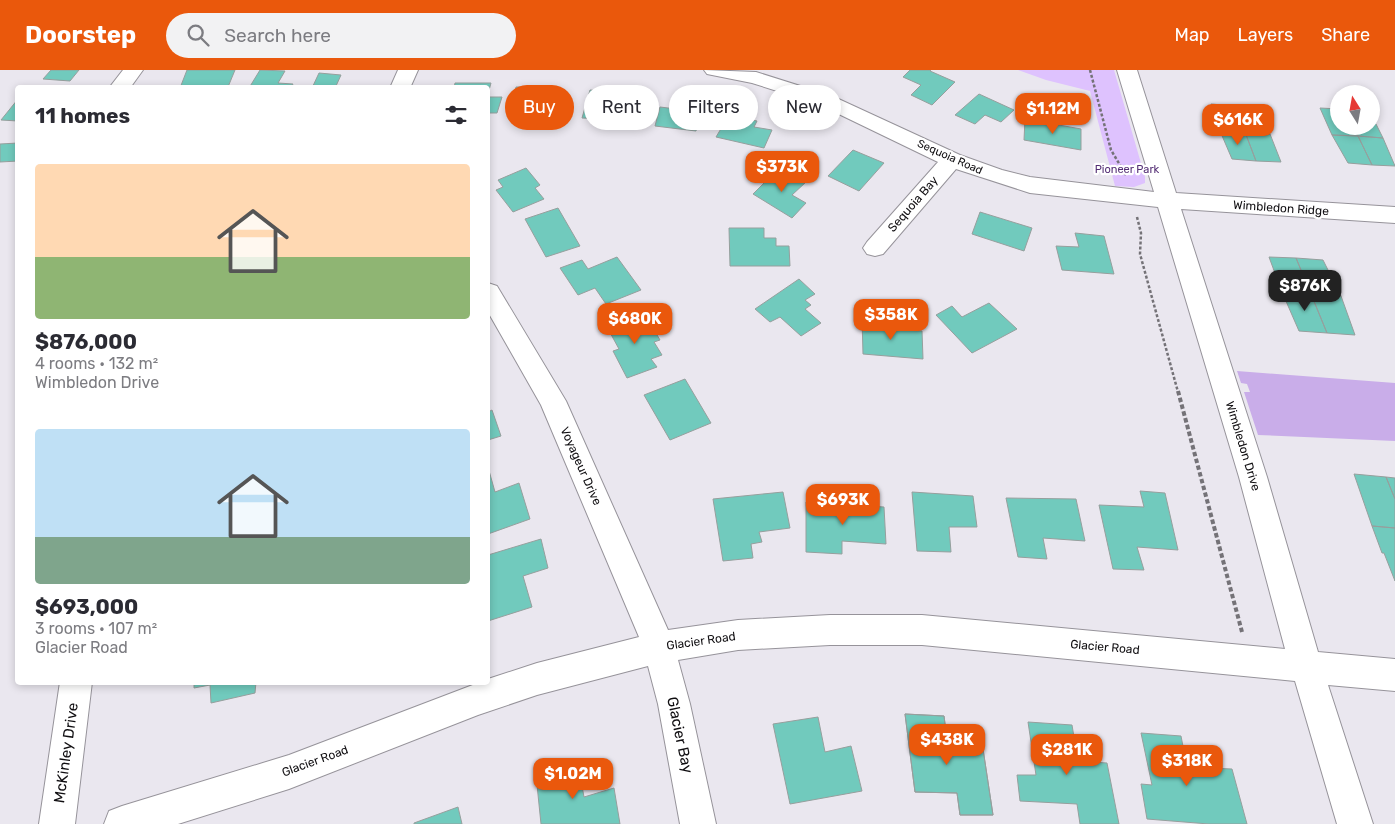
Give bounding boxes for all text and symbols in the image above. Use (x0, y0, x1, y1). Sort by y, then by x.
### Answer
search box (166, 13, 516, 58)
text: Doorstep (25, 21, 136, 49)
icon: search (184, 21, 212, 49)
text: Search here (224, 24, 331, 47)
text: Map (1175, 24, 1210, 46)
text: Layers (1238, 24, 1293, 46)
text: Share (1321, 24, 1370, 46)
chip: Buy (505, 85, 574, 130)
chip: Rent (584, 85, 659, 130)
chip: Filters (669, 85, 758, 130)
chip: New (768, 85, 841, 130)
north arrow (1330, 85, 1380, 135)
map controls (1330, 85, 1380, 135)
pin: $1.12M (1012, 92, 1094, 135)
text: $1.12M (1026, 99, 1080, 118)
icon: filters (442, 101, 470, 129)
text: 11 homes (35, 103, 130, 128)
pin: $616K (1203, 104, 1273, 146)
text: $616K (1213, 110, 1263, 129)
street label: Sequoia Road (915, 137, 985, 177)
pin: $373K (747, 150, 817, 193)
text: $373K (756, 157, 808, 176)
park label: Pioneer Park (1095, 163, 1160, 176)
street label: Sequoia Bay (885, 173, 941, 235)
icon: home (208, 196, 298, 286)
street label: Wimbledon Ridge (1233, 198, 1330, 218)
pin: $876K (1270, 270, 1340, 312)
text: $876K (1279, 276, 1331, 295)
pin: $358K (856, 298, 926, 341)
pin: $680K (600, 302, 670, 345)
text: $358K (864, 305, 918, 324)
text: $680K (608, 309, 662, 328)
text: $876,000 (35, 329, 137, 354)
text: 4 rooms · 132 m² (35, 354, 158, 373)
text: Wimbledon Drive (35, 373, 159, 392)
street label: Wimbledon Drive (1223, 399, 1263, 493)
street label: Voyageur Drive (557, 425, 605, 508)
icon: home (208, 461, 298, 551)
pin: $693K (808, 484, 878, 526)
text: $693K (817, 490, 869, 509)
text: $693,000 (35, 594, 138, 619)
text: 3 rooms · 107 m² (35, 619, 157, 638)
street label: Glacier Road (666, 629, 736, 653)
street label: Glacier Road (1070, 637, 1140, 657)
text: Glacier Road (35, 638, 128, 657)
street label: Glacier Bay (663, 695, 697, 775)
street label: McKinley Drive (50, 702, 82, 804)
pin: $438K (912, 724, 982, 766)
text: $438K (920, 730, 974, 749)
pin: $281K (1032, 734, 1102, 776)
text: $281K (1042, 740, 1092, 759)
street label: Glacier Road (280, 743, 350, 779)
pin: $318K (1152, 744, 1222, 787)
text: $318K (1162, 751, 1212, 770)
pin: $1.02M (532, 758, 614, 800)
text: $1.02M (544, 764, 602, 783)

